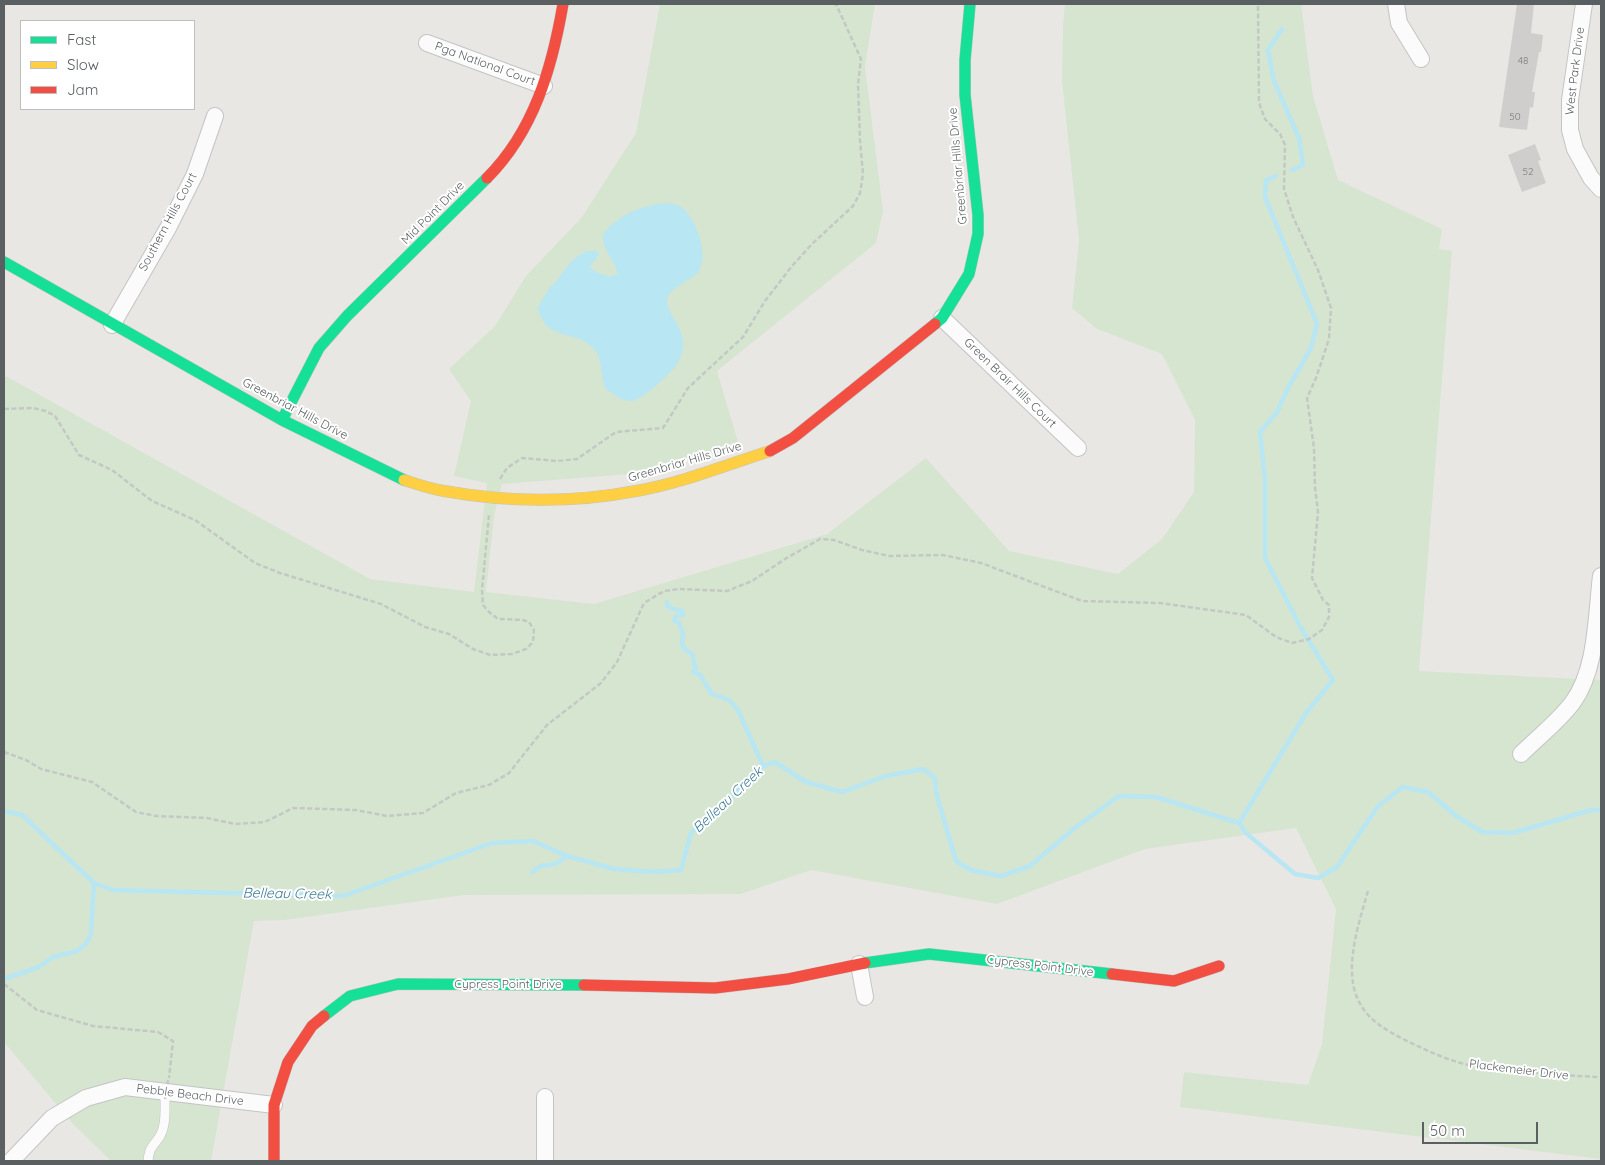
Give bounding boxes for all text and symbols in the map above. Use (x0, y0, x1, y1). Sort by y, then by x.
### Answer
legend (20, 20, 195, 110)
street label: West Park Drive (1562, 26, 1588, 116)
text: Fast (67, 30, 96, 49)
street label: Pga National Court (433, 39, 537, 89)
text: Slow (67, 55, 99, 74)
house number: 48 (1518, 55, 1528, 67)
text: Jam (67, 80, 98, 99)
street label: Greenbriar Hills Drive (946, 107, 970, 225)
house number: 50 (1509, 111, 1521, 123)
house number: 52 (1523, 166, 1533, 178)
street label: Southern Hills Court (136, 170, 200, 274)
street label: Mid Point Drive (399, 179, 467, 247)
street label: Green Brair Hills Court (961, 335, 1059, 431)
street label: Greenbriar Hills Drive (240, 375, 350, 443)
street label: Greenbriar Hills Drive (627, 439, 743, 485)
water label: Belleau Creek (690, 764, 766, 836)
water label: Belleau Creek (242, 885, 332, 903)
street label: Cypress Point Drive (986, 952, 1094, 980)
street label: Cypress Point Drive (454, 977, 562, 991)
street label: Plackemeier Drive (1468, 1057, 1570, 1083)
street label: Pebble Beach Drive (135, 1081, 245, 1109)
scale bar (1425, 1112, 1541, 1144)
text: 50 m (1430, 1121, 1465, 1140)

